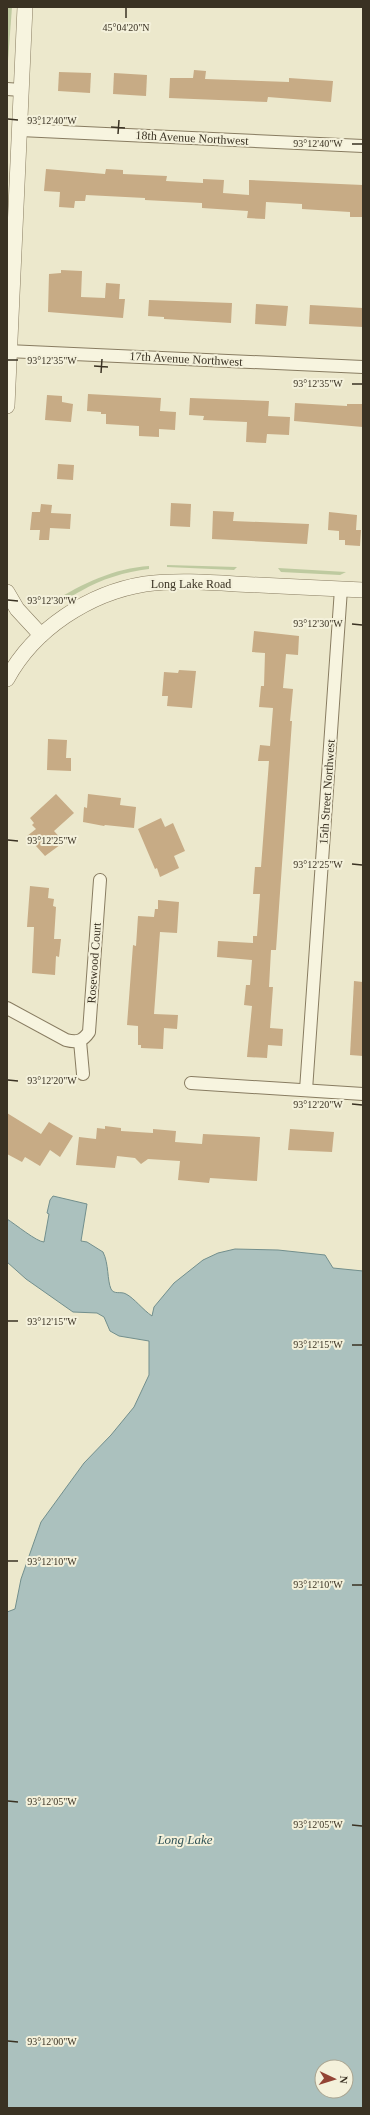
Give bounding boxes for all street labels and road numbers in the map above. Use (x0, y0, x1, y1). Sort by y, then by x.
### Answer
street label: 18th Avenue Northwest (135, 128, 249, 148)
street label: 17th Avenue Northwest (129, 349, 243, 369)
street label: Long Lake Road (151, 577, 231, 591)
street label: 15th Street Northwest (316, 738, 338, 845)
street label: Rosewood Court (84, 921, 104, 1004)

